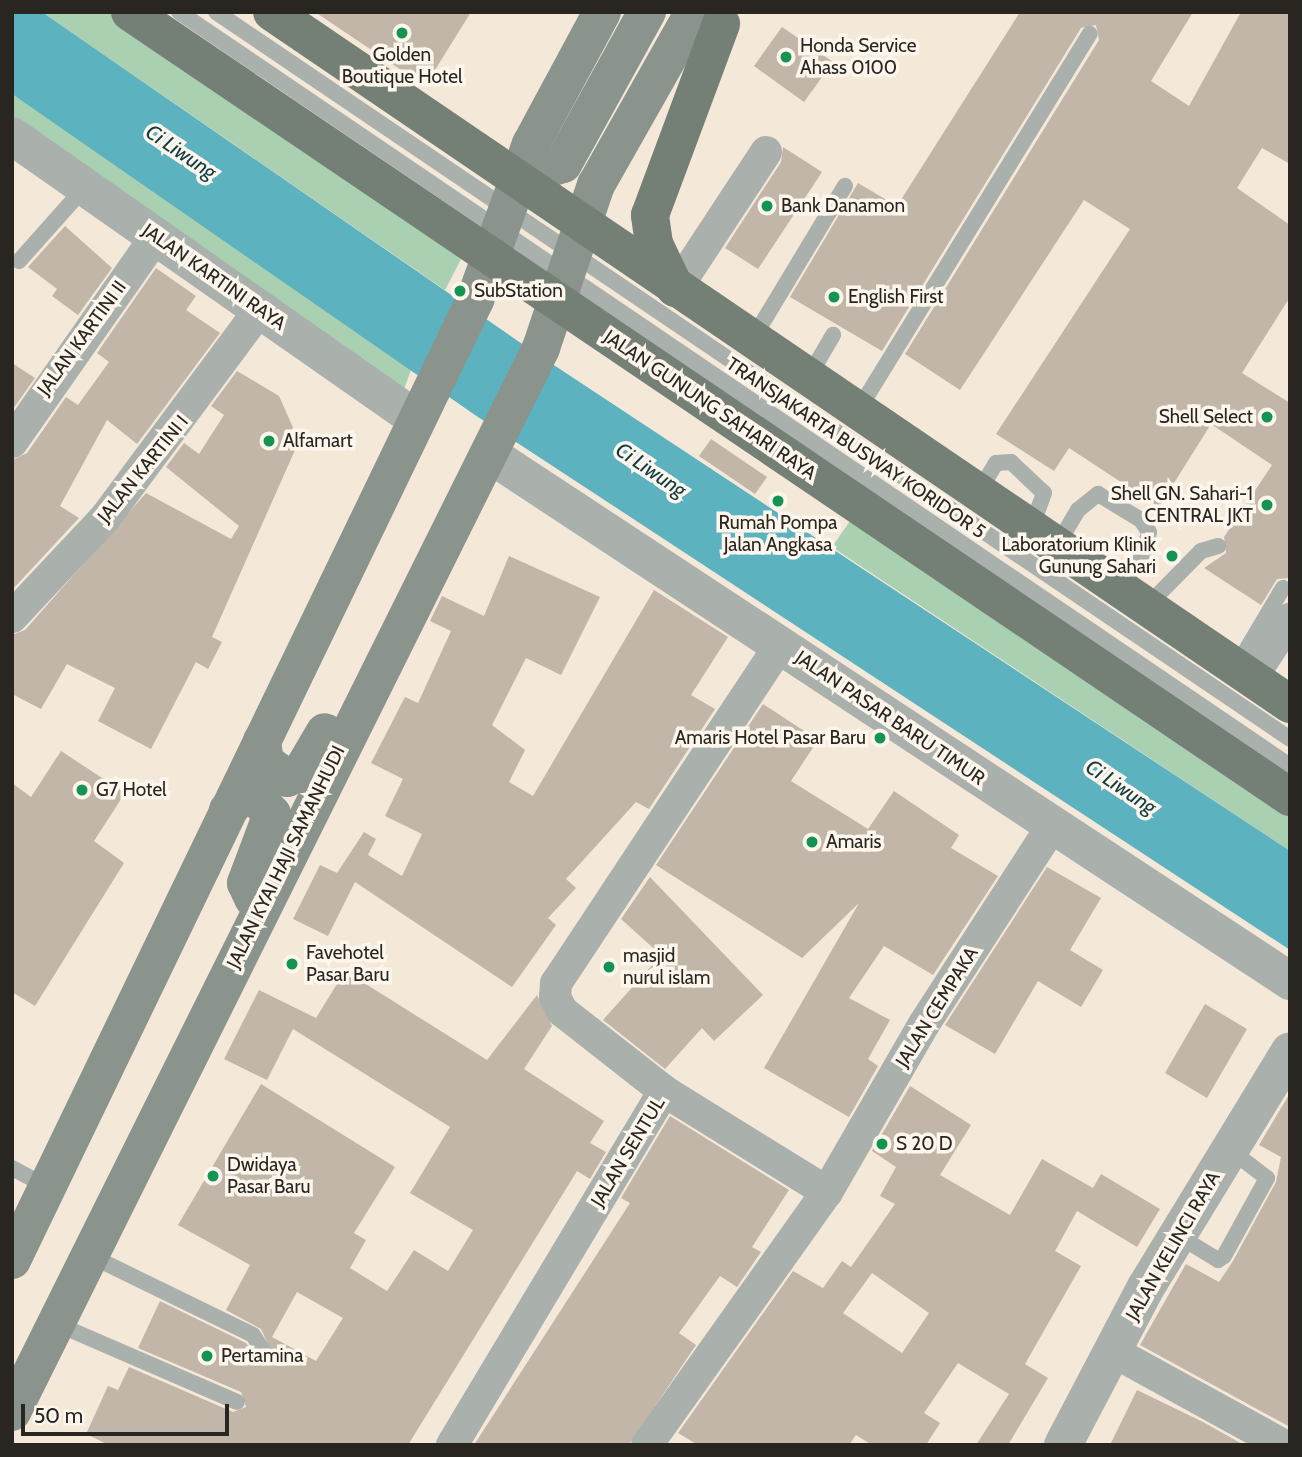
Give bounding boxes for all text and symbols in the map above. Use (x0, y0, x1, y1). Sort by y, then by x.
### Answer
marker: Golden Boutique Hotel (394, 25, 410, 41)
place label: Honda Service Ahass 0100 (800, 35, 917, 79)
place label: Golden Boutique Hotel (342, 44, 462, 88)
marker: Honda Service Ahass 0100 (778, 49, 794, 65)
water label: Ci Liwung (141, 119, 221, 185)
place label: Bank Danamon (781, 195, 905, 217)
marker: Bank Danamon (759, 198, 775, 214)
street label: JALAN KARTINI RAYA (138, 219, 290, 335)
street label: JALAN KARTINI II (33, 276, 131, 400)
place label: SubStation (474, 280, 563, 302)
marker: SubStation (452, 283, 468, 299)
place label: English First (848, 286, 943, 308)
marker: English First (826, 289, 842, 305)
street label: JALAN GUNUNG SAHARI RAYA (599, 325, 821, 485)
street label: TRANSJAKARTA BUSWAY KORIDOR 5 (722, 353, 990, 543)
place label: Shell Select (1159, 406, 1253, 428)
marker: Shell Select (1259, 409, 1275, 425)
street label: JALAN KARTINI I (93, 411, 193, 527)
place label: Alfamart (283, 430, 353, 452)
marker: Alfamart (261, 433, 277, 449)
water label: Ci Liwung (611, 437, 691, 503)
place label: Shell GN. Sahari-1 CENTRAL JKT (1111, 483, 1253, 527)
marker: Rumah Pompa Jalan Angkasa (770, 493, 786, 509)
marker: Shell GN. Sahari-1 CENTRAL JKT (1259, 497, 1275, 513)
place label: Rumah Pompa Jalan Angkasa (719, 512, 837, 556)
place label: Laboratorium Klinik Gunung Sahari (1001, 534, 1156, 578)
marker: Laboratorium Klinik Gunung Sahari (1162, 546, 1182, 566)
street label: JALAN PASAR BARU TIMUR (791, 646, 989, 790)
place label: Amaris Hotel Pasar Baru (675, 727, 866, 749)
marker: Amaris Hotel Pasar Baru (872, 730, 888, 746)
street label: JALAN KYAI HAJI SAMANHUDI (222, 742, 350, 972)
water label: Ci Liwung (1081, 754, 1161, 820)
place label: G7 Hotel (96, 779, 167, 801)
marker: G7 Hotel (74, 782, 90, 798)
place label: Amaris (826, 831, 881, 853)
marker: Amaris (804, 834, 820, 850)
place label: Favehotel Pasar Baru (306, 942, 389, 986)
street label: JALAN CEMPAKA (891, 943, 983, 1071)
place label: masjid nurul islam (623, 945, 710, 989)
marker: Favehotel Pasar Baru (284, 956, 300, 972)
marker: masjid nurul islam (601, 959, 617, 975)
street label: JALAN SENTUL (586, 1093, 670, 1211)
place label: S 20 D (896, 1133, 953, 1155)
marker: S 20 D (874, 1136, 890, 1152)
place label: Dwidaya Pasar Baru (227, 1154, 310, 1198)
street label: JALAN KELINCI RAYA (1121, 1167, 1225, 1325)
marker: Dwidaya Pasar Baru (205, 1168, 221, 1184)
place label: Pertamina (221, 1345, 303, 1367)
marker: Pertamina (199, 1348, 215, 1364)
scale bar (24, 1390, 233, 1434)
text: 50 m (34, 1403, 83, 1428)

